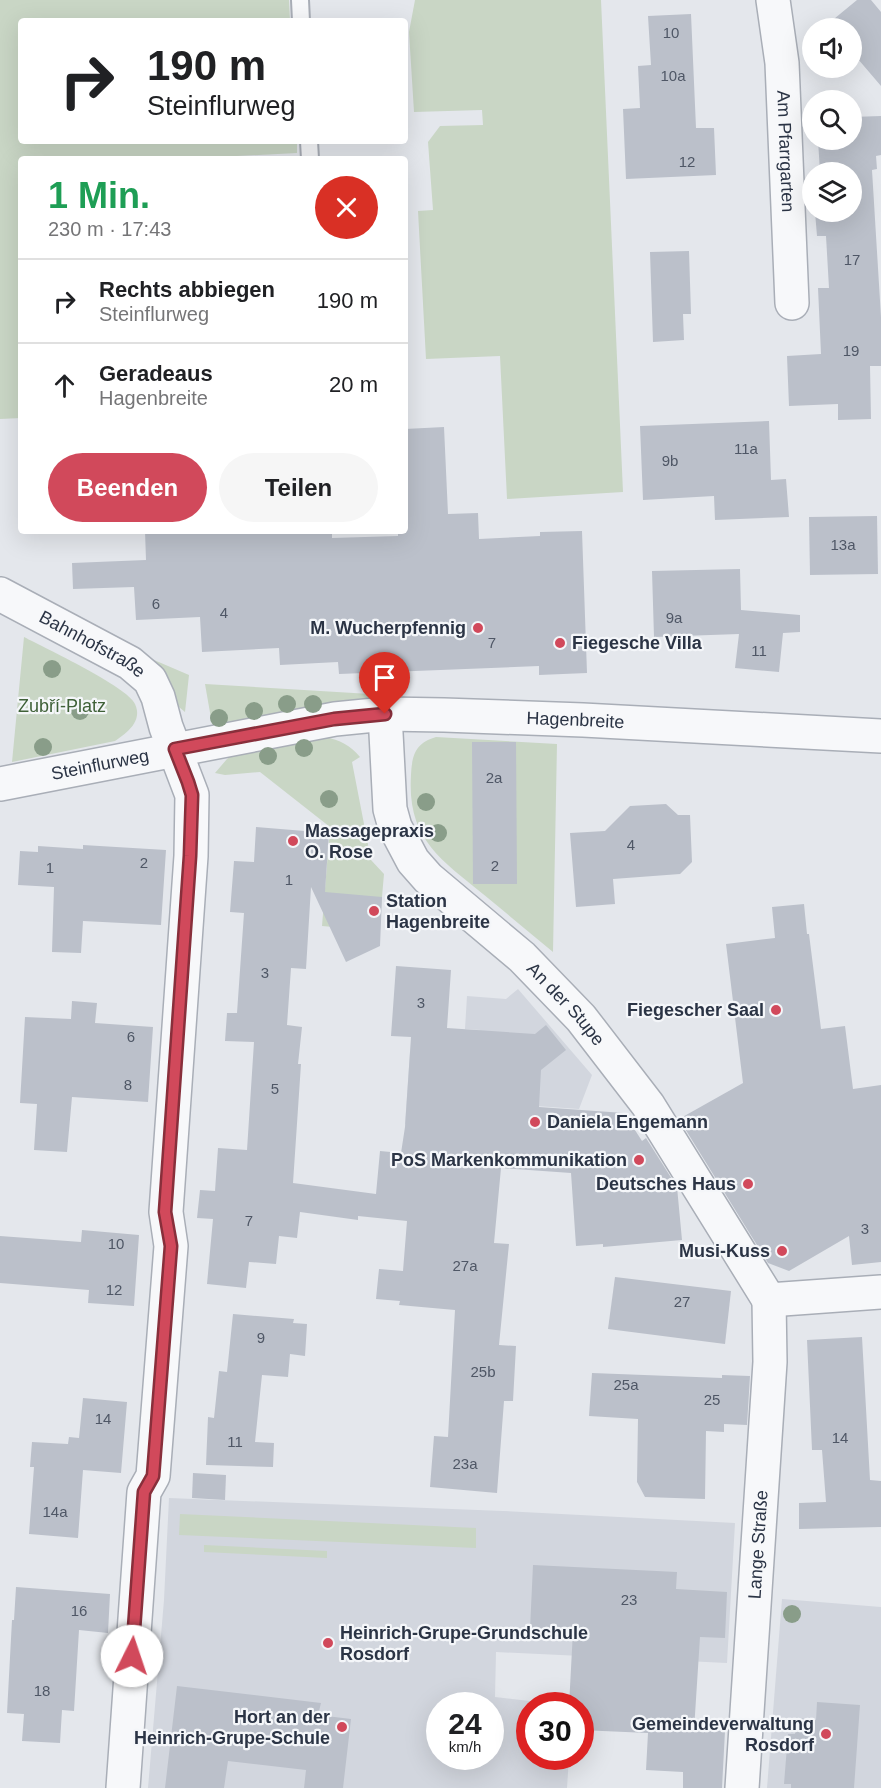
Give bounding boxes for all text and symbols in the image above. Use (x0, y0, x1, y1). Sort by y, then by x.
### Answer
map controls (802, 18, 862, 222)
button: sound (802, 18, 862, 78)
house number: 10 (663, 24, 679, 41)
icon: right (48, 42, 126, 120)
text: 190 m (147, 42, 266, 89)
house number: 10a (660, 67, 686, 84)
street label: Am Pfarrgarten (773, 90, 798, 213)
button: search (802, 90, 862, 150)
text: Steinflurweg (147, 91, 296, 121)
house number: 12 (679, 153, 695, 170)
button: layers (802, 162, 862, 222)
text: 1 Min. (48, 175, 150, 216)
button: close (315, 176, 378, 239)
text: 230 m · 17:43 (48, 218, 171, 240)
house number: 17 (844, 251, 860, 268)
text: Rechts abbiegen (99, 277, 275, 302)
icon: right (48, 285, 81, 318)
text: 190 m (317, 288, 378, 313)
text: Steinflurweg (99, 303, 209, 325)
house number: 19 (843, 342, 859, 359)
text: Geradeaus (99, 361, 213, 386)
icon: ahead (48, 369, 81, 402)
text: 20 m (329, 372, 378, 397)
text: Hagenbreite (99, 387, 208, 409)
house number: 11a (734, 440, 759, 457)
house number: 9b (662, 452, 678, 469)
button: Beenden (48, 453, 207, 522)
button: Teilen (219, 453, 378, 522)
house number: 13a (830, 536, 856, 553)
house number: 6 (152, 595, 160, 612)
house number: 4 (220, 604, 228, 621)
street label: Bahnhofstraße (36, 607, 149, 682)
house number: 9a (666, 609, 683, 626)
place label: M. Wucherpfennig (310, 618, 466, 638)
marker: M. Wucherpfennig (471, 621, 485, 635)
place label: Fiegesche Villa (572, 633, 703, 653)
house number: 7 (488, 634, 496, 651)
marker: Fiegesche Villa (553, 636, 567, 650)
house number: 11 (751, 642, 767, 659)
pin (359, 652, 410, 714)
icon: arrive (368, 661, 401, 694)
park label: Zubří-Platz (18, 696, 106, 716)
street label: Hagenbreite (526, 708, 625, 732)
street label: Steinflurweg (50, 745, 151, 784)
house number: 2a (486, 769, 503, 786)
place label: Massagepraxis O. Rose (305, 821, 434, 862)
marker: Massagepraxis O. Rose (286, 834, 300, 848)
house number: 4 (627, 836, 635, 853)
house number: 2 (140, 854, 148, 871)
house number: 2 (491, 857, 499, 874)
house number: 1 (46, 859, 54, 876)
house number: 1 (285, 871, 293, 888)
place label: Station Hagenbreite (386, 891, 490, 932)
marker: Station Hagenbreite (367, 904, 381, 918)
street label: An der Stupe (523, 958, 608, 1049)
house number: 3 (261, 964, 269, 981)
house number: 3 (417, 994, 425, 1011)
place label: Fiegescher Saal (627, 1000, 764, 1020)
marker: Fiegescher Saal (769, 1003, 783, 1017)
house number: 6 (127, 1028, 135, 1045)
house number: 8 (124, 1076, 132, 1093)
house number: 5 (271, 1080, 279, 1097)
place label: Daniela Engemann (547, 1112, 708, 1132)
marker: Daniela Engemann (528, 1115, 542, 1129)
place label: PoS Markenkommunikation (391, 1150, 627, 1170)
marker: PoS Markenkommunikation (632, 1153, 646, 1167)
place label: Deutsches Haus (596, 1174, 736, 1194)
marker: Deutsches Haus (741, 1177, 755, 1191)
house number: 7 (245, 1212, 253, 1229)
house number: 3 (861, 1220, 869, 1237)
house number: 10 (108, 1235, 124, 1252)
place label: Musi-Kuss (679, 1241, 770, 1261)
marker: Musi-Kuss (775, 1244, 789, 1258)
house number: 27a (452, 1257, 478, 1274)
house number: 12 (106, 1281, 122, 1298)
house number: 27 (674, 1293, 690, 1310)
house number: 9 (257, 1329, 265, 1346)
house number: 25b (470, 1363, 496, 1380)
house number: 25a (613, 1376, 639, 1393)
house number: 25 (704, 1391, 720, 1408)
house number: 14 (95, 1410, 111, 1427)
house number: 14 (832, 1429, 848, 1446)
house number: 11 (227, 1433, 243, 1450)
house number: 23a (452, 1455, 478, 1472)
street label: Lange Straße (744, 1489, 772, 1600)
house number: 14a (42, 1503, 68, 1520)
house number: 23 (621, 1591, 637, 1608)
house number: 16 (71, 1602, 87, 1619)
place label: Heinrich-Grupe-Grundschule Rosdorf (340, 1623, 588, 1664)
position arrow (100, 1624, 164, 1688)
marker: Heinrich-Grupe-Grundschule Rosdorf (321, 1636, 335, 1650)
house number: 18 (34, 1682, 50, 1699)
speed limit sign: 30 (516, 1692, 594, 1770)
place label: Hort an der Heinrich-Grupe-Schule (134, 1707, 330, 1748)
text: 24 (448, 1707, 482, 1740)
place label: Gemeindeverwaltung Rosdorf (632, 1714, 815, 1755)
marker: Hort an der Heinrich-Grupe-Schule (335, 1720, 349, 1734)
marker: Gemeindeverwaltung Rosdorf (819, 1727, 833, 1741)
text: km/h (449, 1738, 481, 1755)

